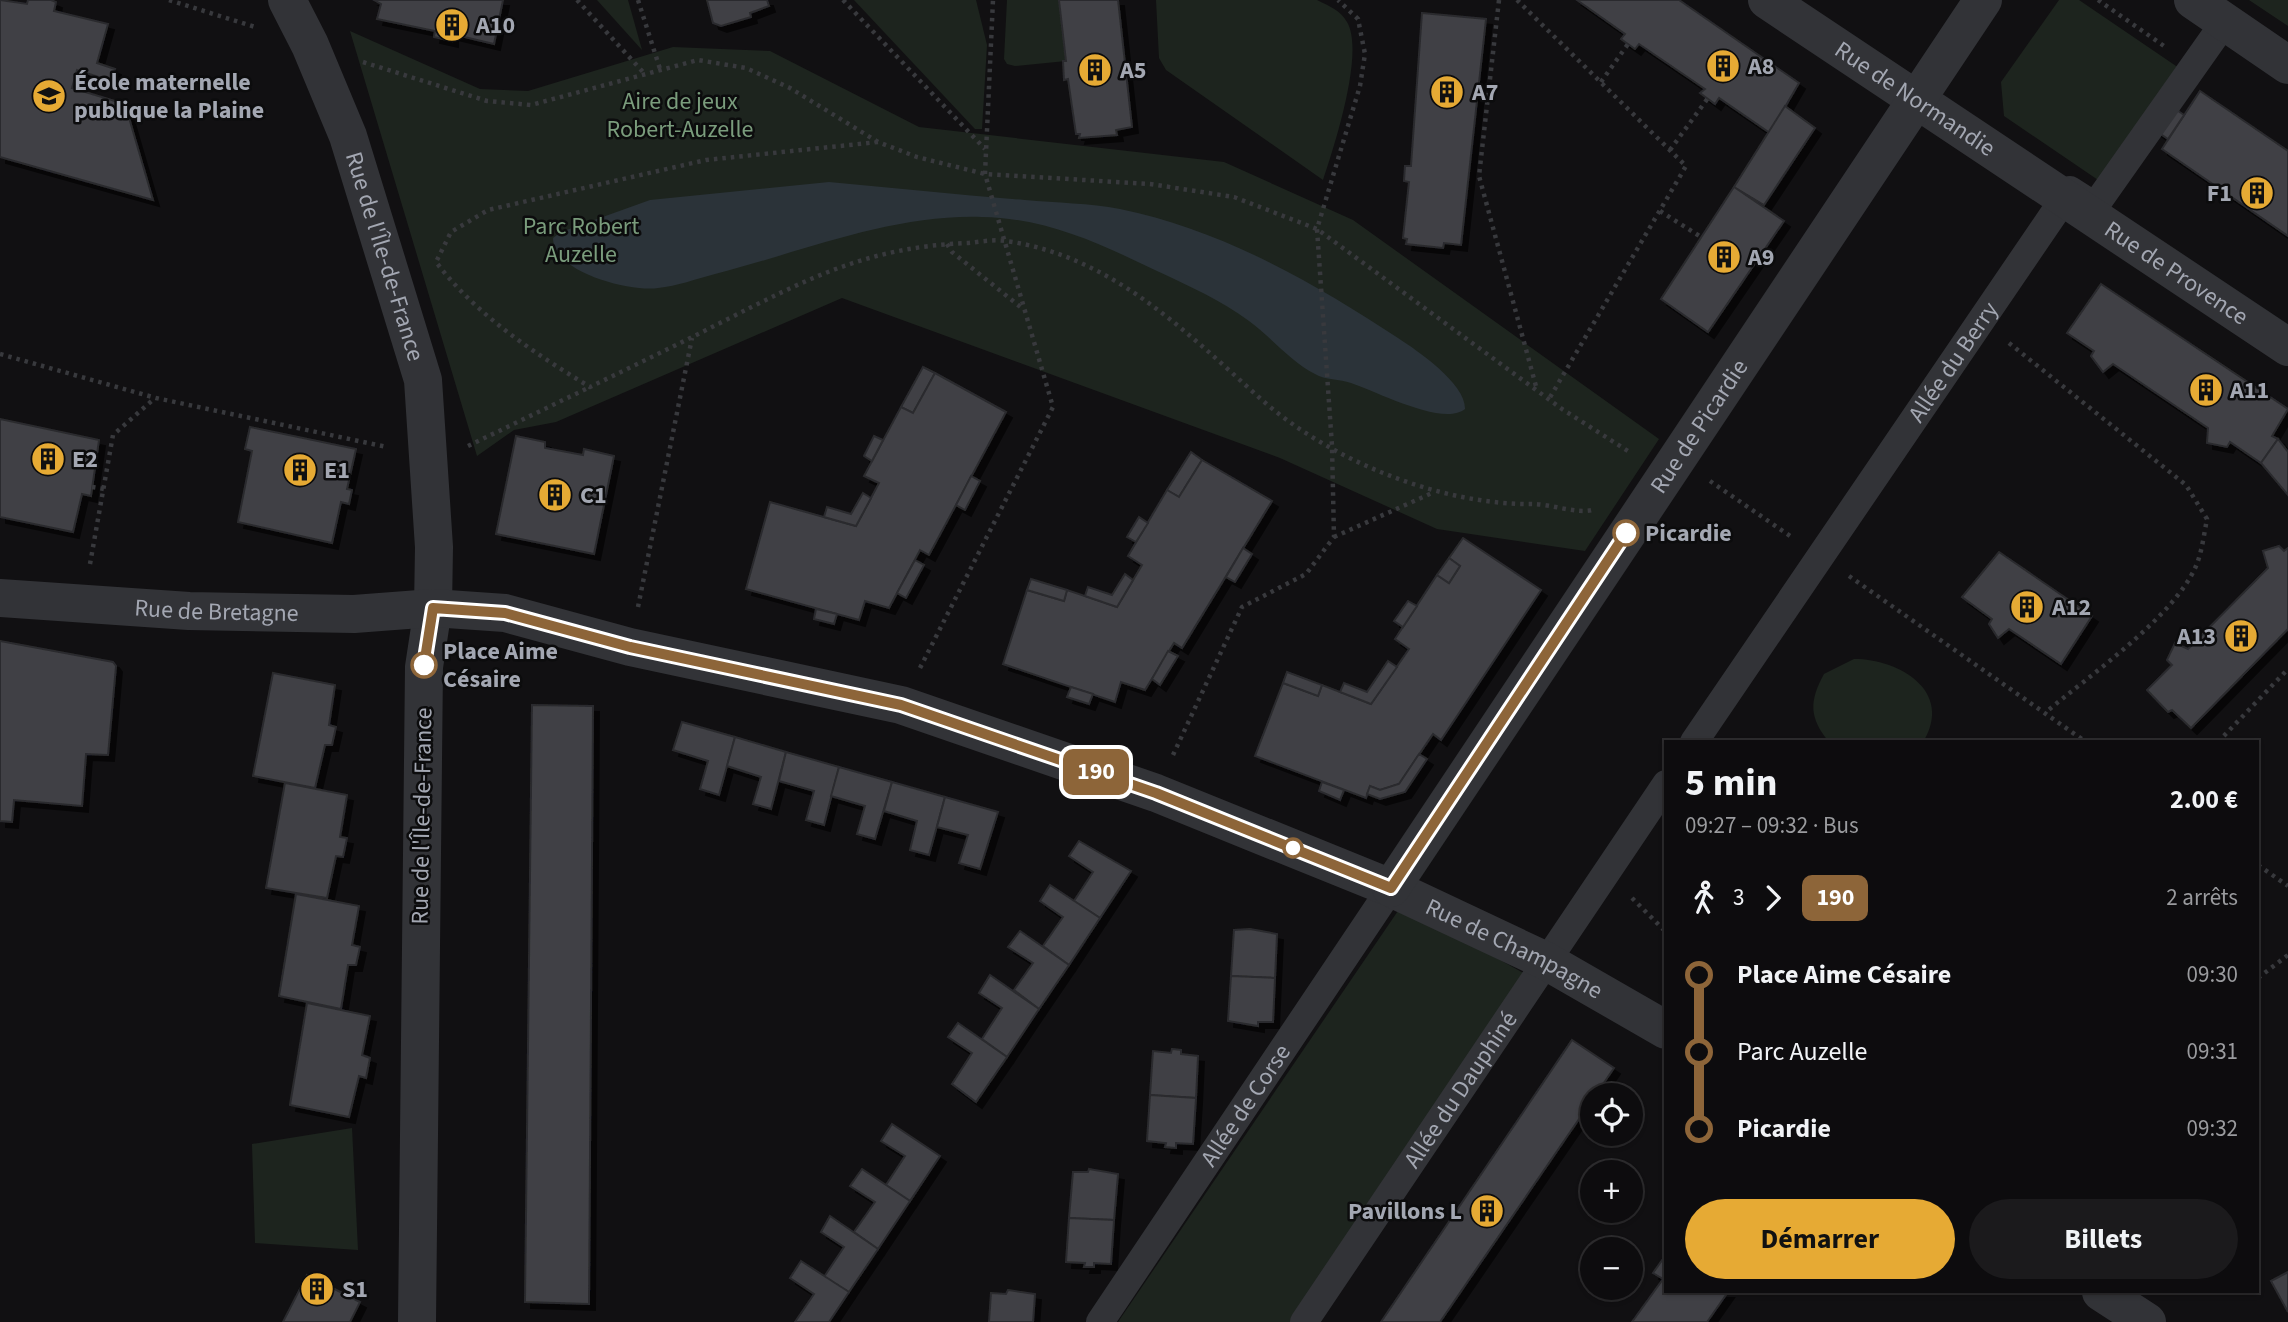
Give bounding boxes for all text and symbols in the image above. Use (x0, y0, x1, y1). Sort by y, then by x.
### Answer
building icon: A10 (433, 6, 471, 44)
place label: A10 (475, 8, 515, 43)
street label: Rue de Normandie (1828, 32, 2003, 165)
building icon: A8 (1704, 47, 1742, 85)
place label: A8 (1747, 49, 1774, 84)
building icon: A5 (1076, 51, 1114, 89)
place label: A5 (1119, 53, 1146, 88)
place label: École maternelle publique la Plaine (74, 65, 264, 128)
building icon: A7 (1428, 73, 1466, 111)
place label: A7 (1471, 75, 1498, 110)
school or university icon: École maternelle publique la Plaine (30, 77, 68, 115)
park label: Aire de jeux Robert-Auzelle (607, 84, 753, 147)
street label: Rue de l'Île-de-France (336, 147, 434, 365)
building icon: F1 (2238, 174, 2276, 212)
place label: F1 (2207, 176, 2232, 211)
park label: Parc Robert Auzelle (523, 209, 639, 272)
street label: Rue de Provence (2097, 212, 2256, 333)
building icon: A9 (1705, 238, 1743, 276)
place label: A9 (1747, 240, 1774, 275)
street label: Allée du Berry (1899, 294, 2007, 429)
street label: Rue de Picardie (1641, 352, 1756, 500)
building icon: A11 (2187, 371, 2225, 409)
place label: A11 (2229, 373, 2269, 408)
building icon: E2 (29, 440, 67, 478)
place label: E2 (72, 442, 98, 477)
building icon: E1 (281, 451, 319, 489)
place label: E1 (324, 453, 350, 488)
building icon: C1 (536, 476, 574, 514)
place label: C1 (580, 478, 607, 513)
place label: Picardie (1645, 516, 1732, 551)
marker: Picardie (1613, 520, 1639, 546)
building icon: A12 (2008, 588, 2046, 626)
street label: Rue de Bretagne (133, 590, 299, 630)
place label: A12 (2051, 590, 2091, 625)
building icon: A13 (2222, 617, 2260, 655)
place label: A13 (2176, 619, 2216, 654)
place label: Place Aime Césaire (443, 634, 558, 697)
marker: Place Aime Césaire (411, 652, 437, 678)
street label: Rue de l'Île-de-France (403, 707, 441, 925)
line badge: 190 (1056, 749, 1136, 795)
text: 190 (1077, 754, 1115, 789)
text: 5 min (1685, 756, 1777, 810)
text: 2.00 € (2170, 781, 2238, 818)
text: 09:27 – 09:32 · Bus (1685, 809, 1859, 842)
unlabelled marker (1283, 838, 1303, 858)
icon: walk (1685, 879, 1723, 917)
icon: forward (1754, 879, 1792, 917)
text: 190 (1816, 880, 1854, 915)
text: 3 (1733, 881, 1744, 914)
text: 2 arrêts (2166, 881, 2238, 914)
street label: Rue de Champagne (1420, 889, 1609, 1008)
text: Place Aime Césaire (1737, 956, 1951, 993)
text: 09:30 (2187, 958, 2238, 991)
street label: Allée du Dauphiné (1395, 1004, 1526, 1175)
text: Parc Auzelle (1737, 1033, 1867, 1070)
text: 09:31 (2187, 1035, 2238, 1068)
street label: Allée de Corse (1192, 1037, 1299, 1173)
map controls (1580, 1083, 1643, 1300)
button: locate (1580, 1083, 1643, 1146)
text: Picardie (1737, 1110, 1831, 1147)
text: 09:32 (2187, 1112, 2238, 1145)
button: + (1580, 1160, 1643, 1223)
building icon: Pavillons L (1468, 1192, 1506, 1230)
place label: Pavillons L (1348, 1194, 1462, 1229)
button: Démarrer (1685, 1199, 1955, 1279)
button: Billets (1969, 1199, 2238, 1279)
button: − (1580, 1237, 1643, 1300)
building icon: S1 (298, 1270, 336, 1308)
place label: S1 (342, 1272, 368, 1307)

